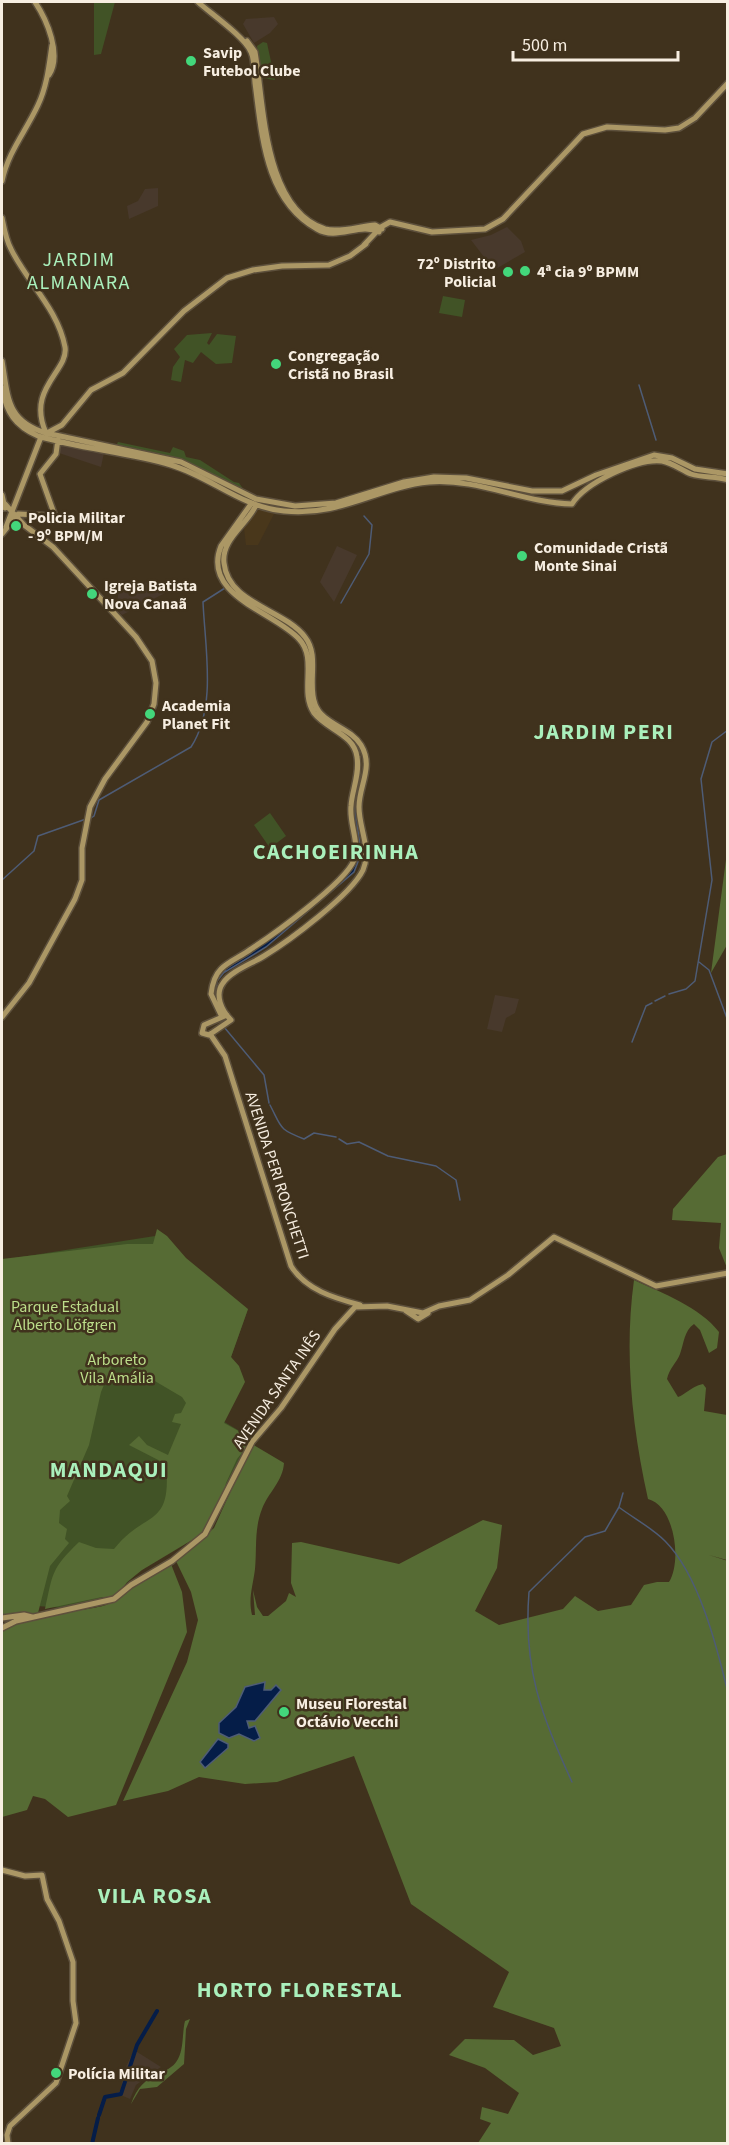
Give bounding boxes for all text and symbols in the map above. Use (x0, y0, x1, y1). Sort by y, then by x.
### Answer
scale bar (513, 24, 678, 62)
text: 500 m (522, 33, 567, 58)
place label: Savip Futebol Clube (203, 42, 301, 82)
marker: Savip Futebol Clube (184, 54, 198, 68)
district label: JARDIM ALMANARA (27, 246, 131, 297)
place label: 72º Distrito Policial (417, 253, 496, 293)
place label: 4ª cia 9º BPMM (537, 261, 639, 283)
marker: 4ª cia 9º BPMM (518, 264, 532, 278)
marker: 72º Distrito Policial (501, 265, 515, 279)
place label: Congregação Cristã no Brasil (288, 345, 394, 385)
marker: Congregação Cristã no Brasil (269, 357, 283, 371)
place label: Policia Militar - 9º BPM/M (28, 507, 125, 547)
marker: Policia Militar - 9º BPM/M (9, 519, 23, 533)
place label: Comunidade Cristã Monte Sinai (534, 537, 668, 577)
marker: Comunidade Cristã Monte Sinai (515, 549, 529, 563)
place label: Igreja Batista Nova Canaã (104, 575, 197, 615)
marker: Igreja Batista Nova Canaã (85, 587, 99, 601)
place label: Academia Planet Fit (161, 695, 231, 735)
marker: Academia Planet Fit (143, 707, 157, 721)
district label: JARDIM PERI (534, 716, 674, 748)
district label: CACHOEIRINHA (253, 836, 419, 868)
street label: AVENIDA PERI RONCHETTI (240, 1089, 315, 1262)
park label: Parque Estadual Alberto Löfgren (11, 1296, 119, 1336)
street label: AVENIDA SANTA INÊS (228, 1326, 326, 1453)
park label: Arboreto Vila Amália (80, 1349, 154, 1389)
district label: MANDAQUI (50, 1454, 168, 1486)
place label: Museu Florestal Octávio Vecchi (296, 1693, 407, 1733)
marker: Museu Florestal Octávio Vecchi (277, 1705, 291, 1719)
district label: VILA ROSA (97, 1880, 212, 1912)
district label: HORTO FLORESTAL (197, 1974, 403, 2006)
place label: Polícia Militar (68, 2063, 165, 2085)
marker: Polícia Militar (49, 2066, 63, 2080)

